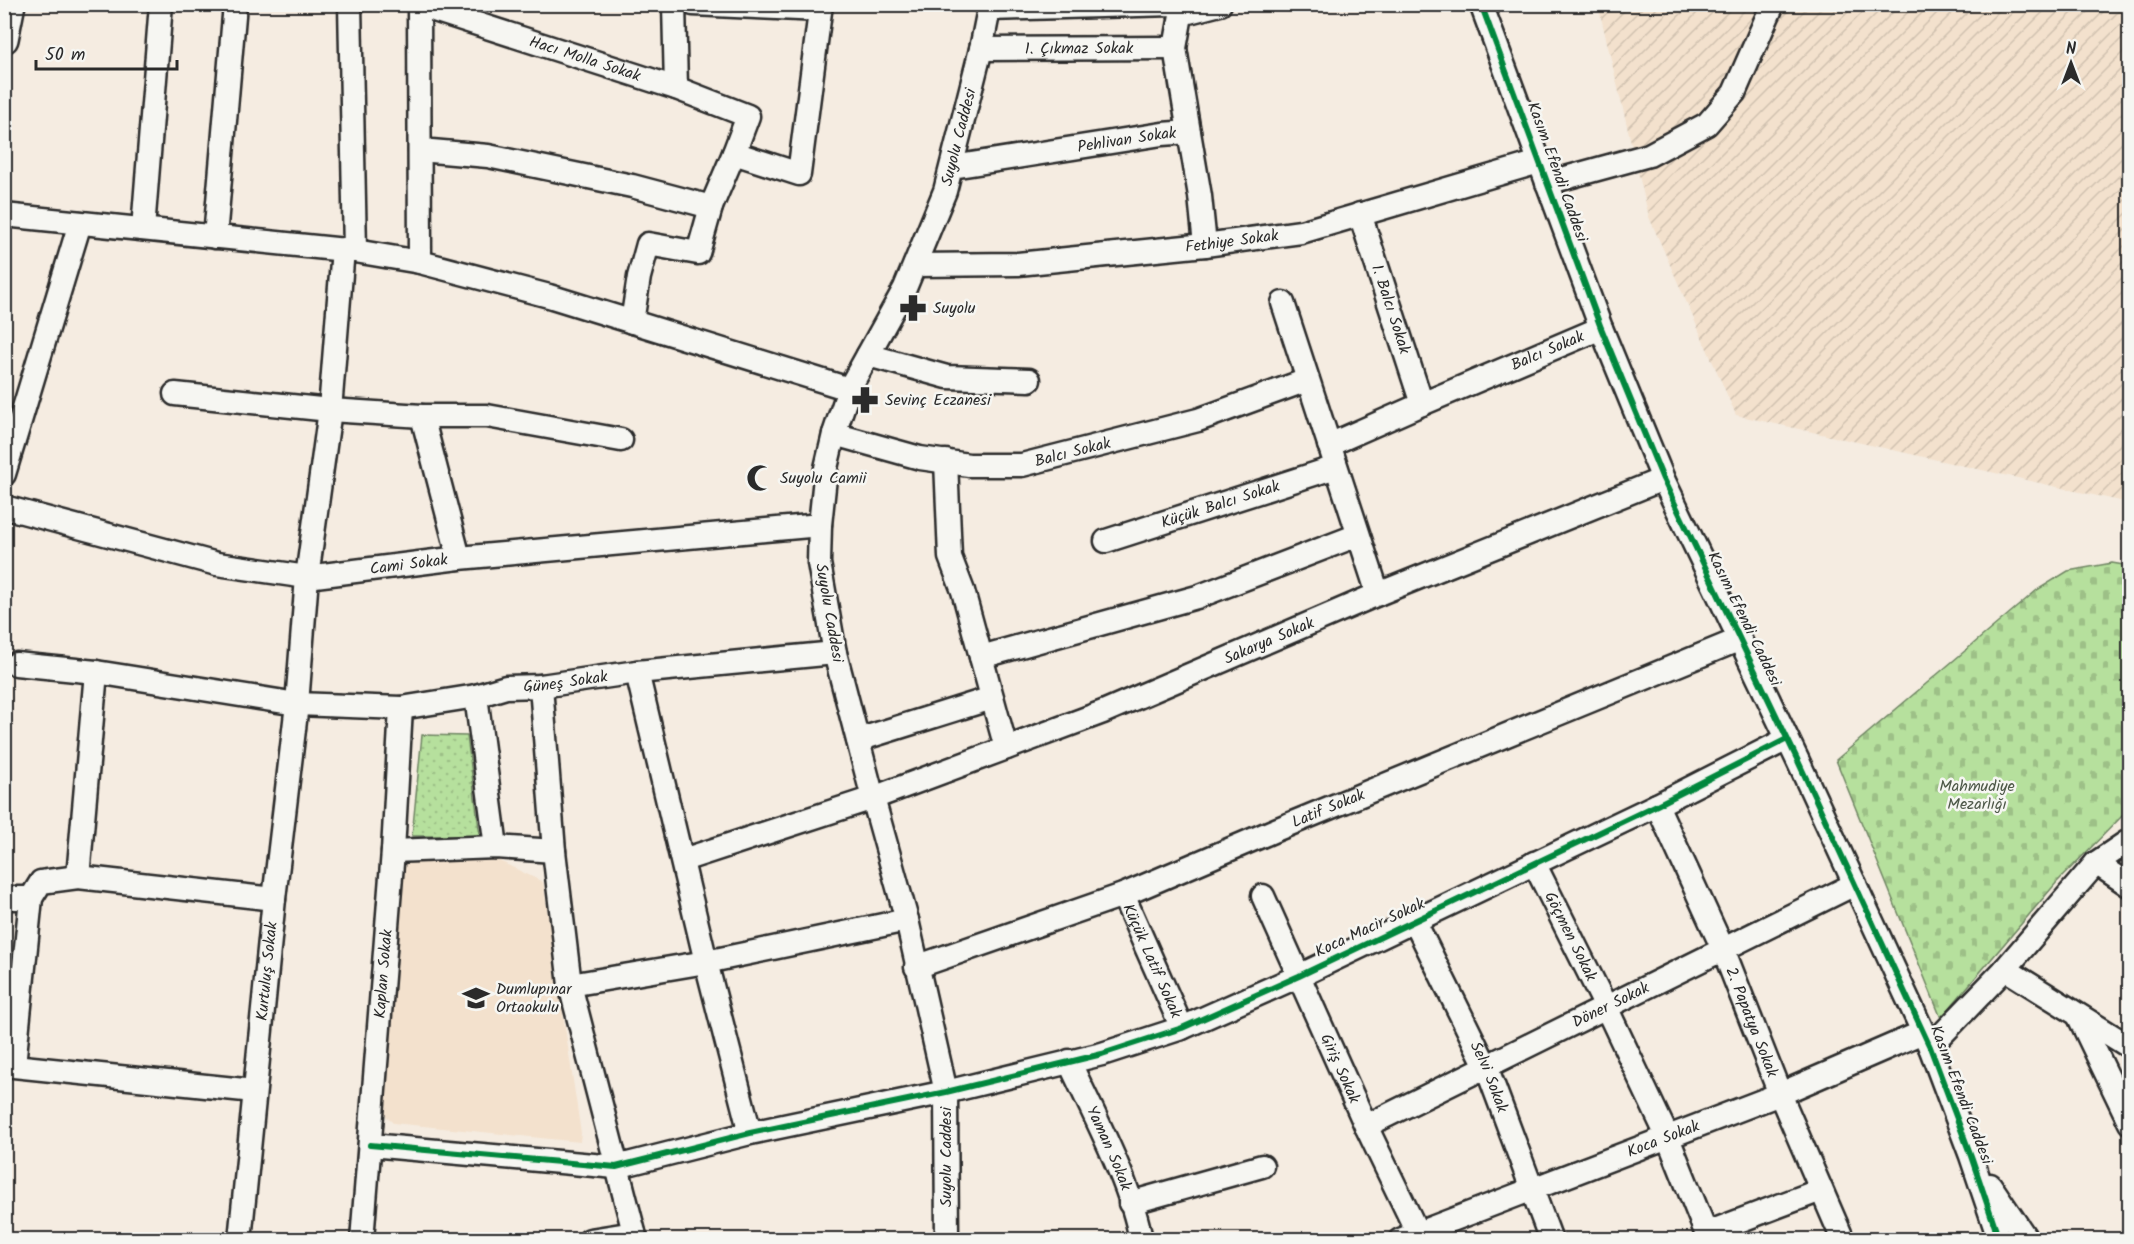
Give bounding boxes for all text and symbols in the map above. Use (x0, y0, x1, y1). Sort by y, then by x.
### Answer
street label: Hacı Molla Sokak (526, 29, 644, 88)
scale bar (36, 33, 177, 71)
north arrow (2041, 33, 2101, 93)
street label: 1. Çıkmaz Sokak (1025, 36, 1134, 61)
text: N (2066, 37, 2076, 62)
text: 50 m (45, 41, 85, 70)
street label: Suyolu Caddesi (934, 84, 983, 189)
street label: Kasım Efendi Caddesi (1520, 99, 1594, 247)
street label: Pehlivan Sokak (1076, 120, 1178, 160)
street label: Fethiye Sokak (1184, 223, 1280, 259)
street label: 1. Balcı Sokak (1365, 261, 1417, 358)
pharmacy icon: Suyolu (898, 293, 928, 323)
place label: Suyolu (933, 296, 976, 321)
street label: Balcı Sokak (1507, 324, 1589, 377)
pharmacy icon: Sevinç Eczanesi (850, 385, 880, 415)
place label: Sevinç Eczanesi (885, 388, 992, 413)
street label: Balcı Sokak (1032, 430, 1114, 474)
mosque icon: Suyolu Camii (745, 463, 775, 493)
place label: Suyolu Camii (780, 466, 868, 491)
street label: Küçük Balcı Sokak (1158, 473, 1283, 535)
street label: Cami Sokak (368, 547, 450, 582)
street label: Kasım Efendi Caddesi (1700, 547, 1788, 692)
street label: Suyolu Caddesi (808, 562, 850, 666)
street label: Sakarya Sokak (1220, 610, 1318, 671)
street label: Güneş Sokak (523, 664, 610, 699)
park label: Mahmudiye Mezarlığı (1939, 774, 2015, 817)
street label: Latif Sokak (1288, 782, 1369, 834)
street label: Göçmen Sokak (1538, 887, 1604, 986)
street label: Koca Macir Sokak (1311, 891, 1430, 964)
street label: Küçük Latif Sokak (1116, 900, 1189, 1023)
street label: Kurtuluş Sokak (249, 920, 284, 1022)
street label: Kaplan Sokak (367, 928, 399, 1019)
street label: 2. Papatya Sokak (1719, 963, 1785, 1082)
street label: Döner Sokak (1568, 975, 1654, 1035)
place label: Dumlupınar Ortaokulu (496, 977, 573, 1020)
school or university icon: Dumlupınar Ortaokulu (461, 983, 491, 1013)
street label: Kasım Efendi Caddesi (1923, 1022, 1999, 1169)
street label: Giriş Sokak (1314, 1030, 1367, 1108)
street label: Selvi Sokak (1463, 1037, 1515, 1117)
street label: Yaman Sokak (1079, 1101, 1139, 1195)
street label: Suyolu Caddesi (934, 1106, 959, 1207)
street label: Koca Sokak (1623, 1113, 1704, 1164)

